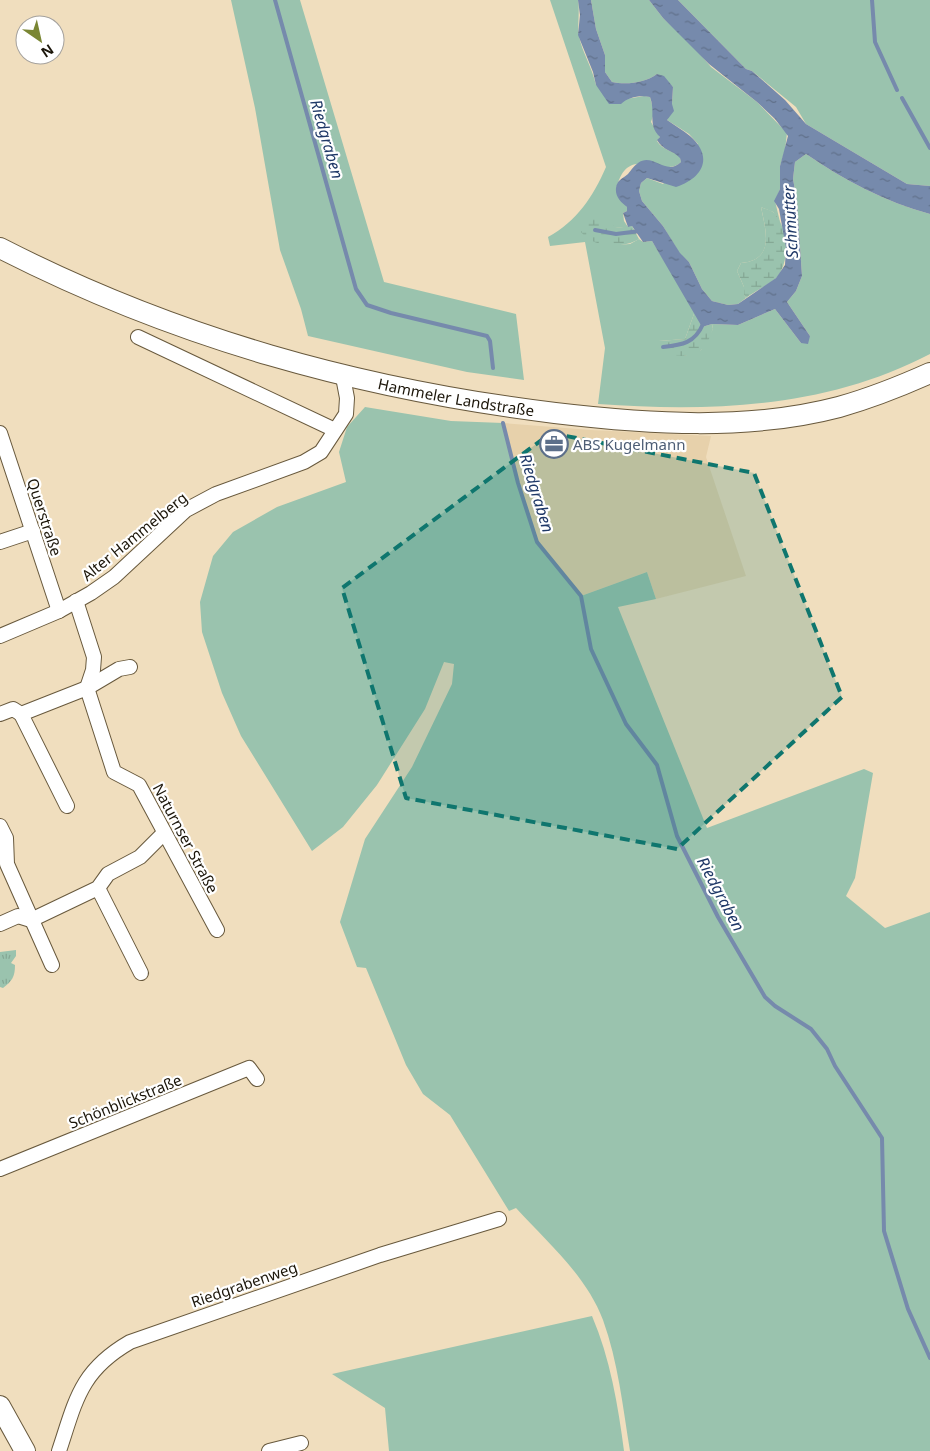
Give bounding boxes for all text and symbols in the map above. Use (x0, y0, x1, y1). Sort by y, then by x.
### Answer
north arrow (15, 15, 65, 65)
text: N (38, 40, 58, 62)
water label: Riedgraben (305, 97, 349, 181)
water label: Schmutter (777, 184, 803, 259)
street label: Hammeler Landstraße (376, 373, 535, 420)
office icon: ABS Kugelmann (539, 429, 569, 459)
place label: ABS Kugelmann (573, 434, 686, 454)
water label: Riedgraben (515, 451, 559, 535)
street label: Querstraße (23, 476, 67, 558)
street label: Alter Hammelberg (77, 487, 191, 585)
street label: Naturnser Straße (149, 780, 223, 896)
water label: Riedgraben (692, 853, 750, 935)
street label: Schönblickstraße (66, 1069, 184, 1133)
street label: Riedgrabenweg (188, 1256, 300, 1312)

